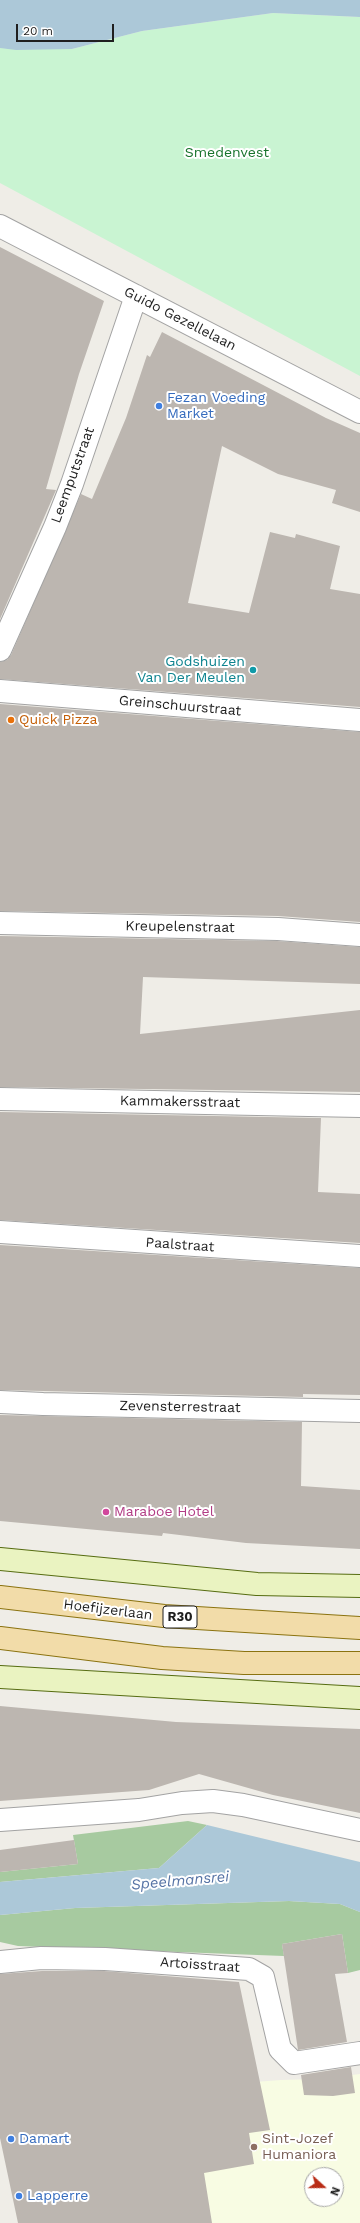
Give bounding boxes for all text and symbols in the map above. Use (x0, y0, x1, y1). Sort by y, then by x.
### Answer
scale bar (18, 16, 116, 42)
text: 20 m (23, 24, 53, 38)
park label: Smedenvest (185, 145, 269, 161)
street label: Guido Gezellelaan (121, 283, 239, 355)
place label: Fezan Voeding Market (167, 390, 265, 422)
marker: Fezan Voeding Market (154, 401, 164, 411)
street label: Leemputstraat (48, 425, 98, 525)
place label: Godshuizen Van Der Meulen (137, 654, 245, 686)
marker: Godshuizen Van Der Meulen (248, 665, 258, 675)
street label: Greinschuurstraat (118, 692, 242, 720)
place label: Quick Pizza (19, 712, 98, 728)
marker: Quick Pizza (6, 715, 16, 725)
street label: Kreupelenstraat (125, 918, 235, 936)
street label: Kammakersstraat (120, 1093, 240, 1111)
street label: Paalstraat (145, 1234, 215, 1256)
street label: Zevensterrestraat (119, 1398, 241, 1416)
place label: Maraboe Hotel (114, 1504, 214, 1520)
marker: Maraboe Hotel (101, 1507, 111, 1517)
street label: Hoefijzerlaan (63, 1596, 153, 1624)
road number: R30 (163, 1606, 197, 1628)
water label: Speelmansrei (130, 1868, 230, 1894)
street label: Artoisstraat (159, 1954, 241, 1976)
place label: Damart (19, 2131, 69, 2147)
place label: Sint-Jozef Humaniora (262, 2131, 336, 2164)
marker: Damart (6, 2134, 16, 2144)
marker: Sint-Jozef Humaniora (249, 2142, 259, 2152)
north arrow (304, 2167, 344, 2207)
text: N (327, 2185, 342, 2197)
place label: Lapperre (27, 2188, 88, 2204)
marker: Lapperre (14, 2191, 24, 2201)

